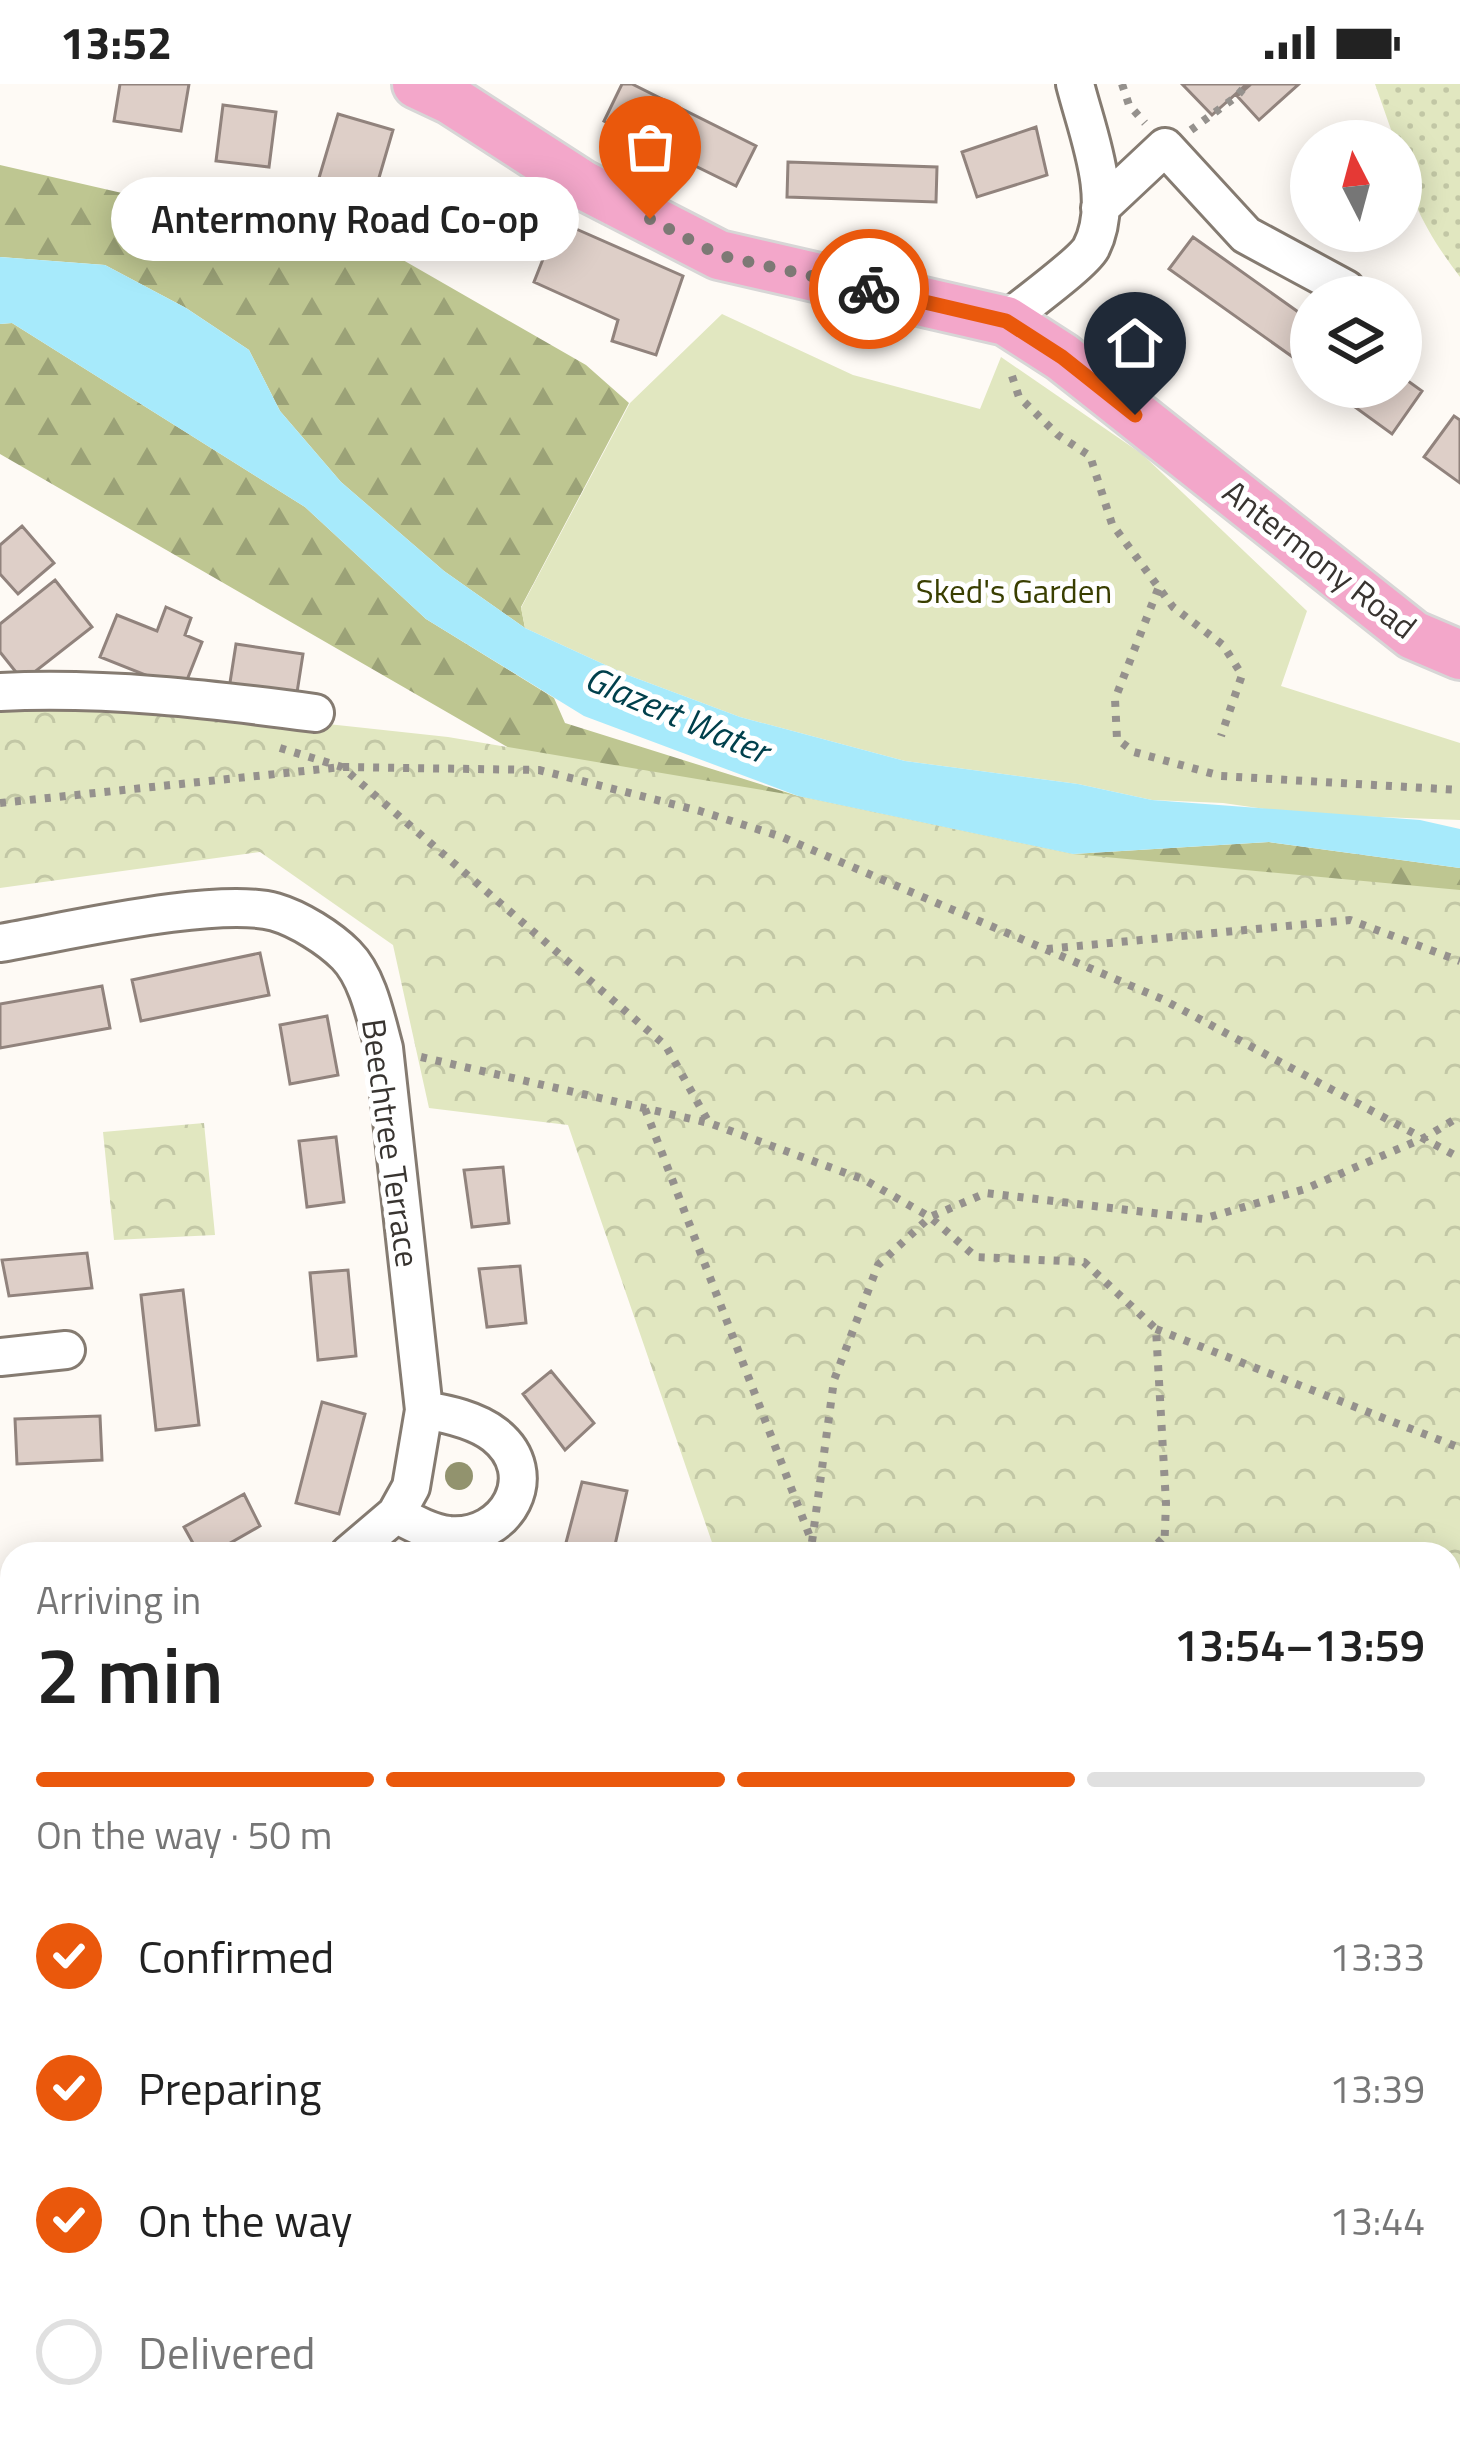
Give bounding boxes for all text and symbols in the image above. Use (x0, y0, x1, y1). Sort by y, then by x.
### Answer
text: 13:52 (60, 8, 172, 76)
pin (599, 96, 701, 219)
icon: bag (617, 114, 683, 180)
north arrow (1290, 120, 1422, 252)
map controls (1290, 120, 1422, 408)
callout: Antermony Road Co-op (110, 177, 578, 261)
text: Antermony Road Co-op (151, 189, 539, 248)
courier (809, 229, 929, 349)
icon: bike (836, 256, 902, 322)
button: layers (1290, 276, 1422, 408)
pin (1084, 292, 1186, 415)
icon: home (1102, 310, 1168, 376)
street label: Antermony Road (1212, 467, 1428, 651)
park label: Sked's Garden (916, 566, 1112, 616)
water label: Glazert Water (577, 650, 782, 779)
street label: Beechtree Terrace (349, 1016, 433, 1270)
text: Arriving in (36, 1570, 201, 1629)
text: 13:54–13:59 (1174, 1610, 1425, 1678)
text: 2 min (36, 1615, 224, 1733)
text: On the way · 50 m (36, 1805, 332, 1864)
text: Confirmed (138, 1922, 334, 1990)
icon: check (36, 1923, 102, 1989)
text: 13:33 (1329, 1927, 1425, 1986)
text: Preparing (138, 2054, 322, 2122)
icon: check (36, 2055, 102, 2121)
text: 13:39 (1329, 2059, 1425, 2118)
text: On the way (138, 2186, 352, 2254)
icon: check (36, 2187, 102, 2253)
text: 13:44 (1329, 2191, 1425, 2250)
text: Delivered (138, 2318, 316, 2386)

